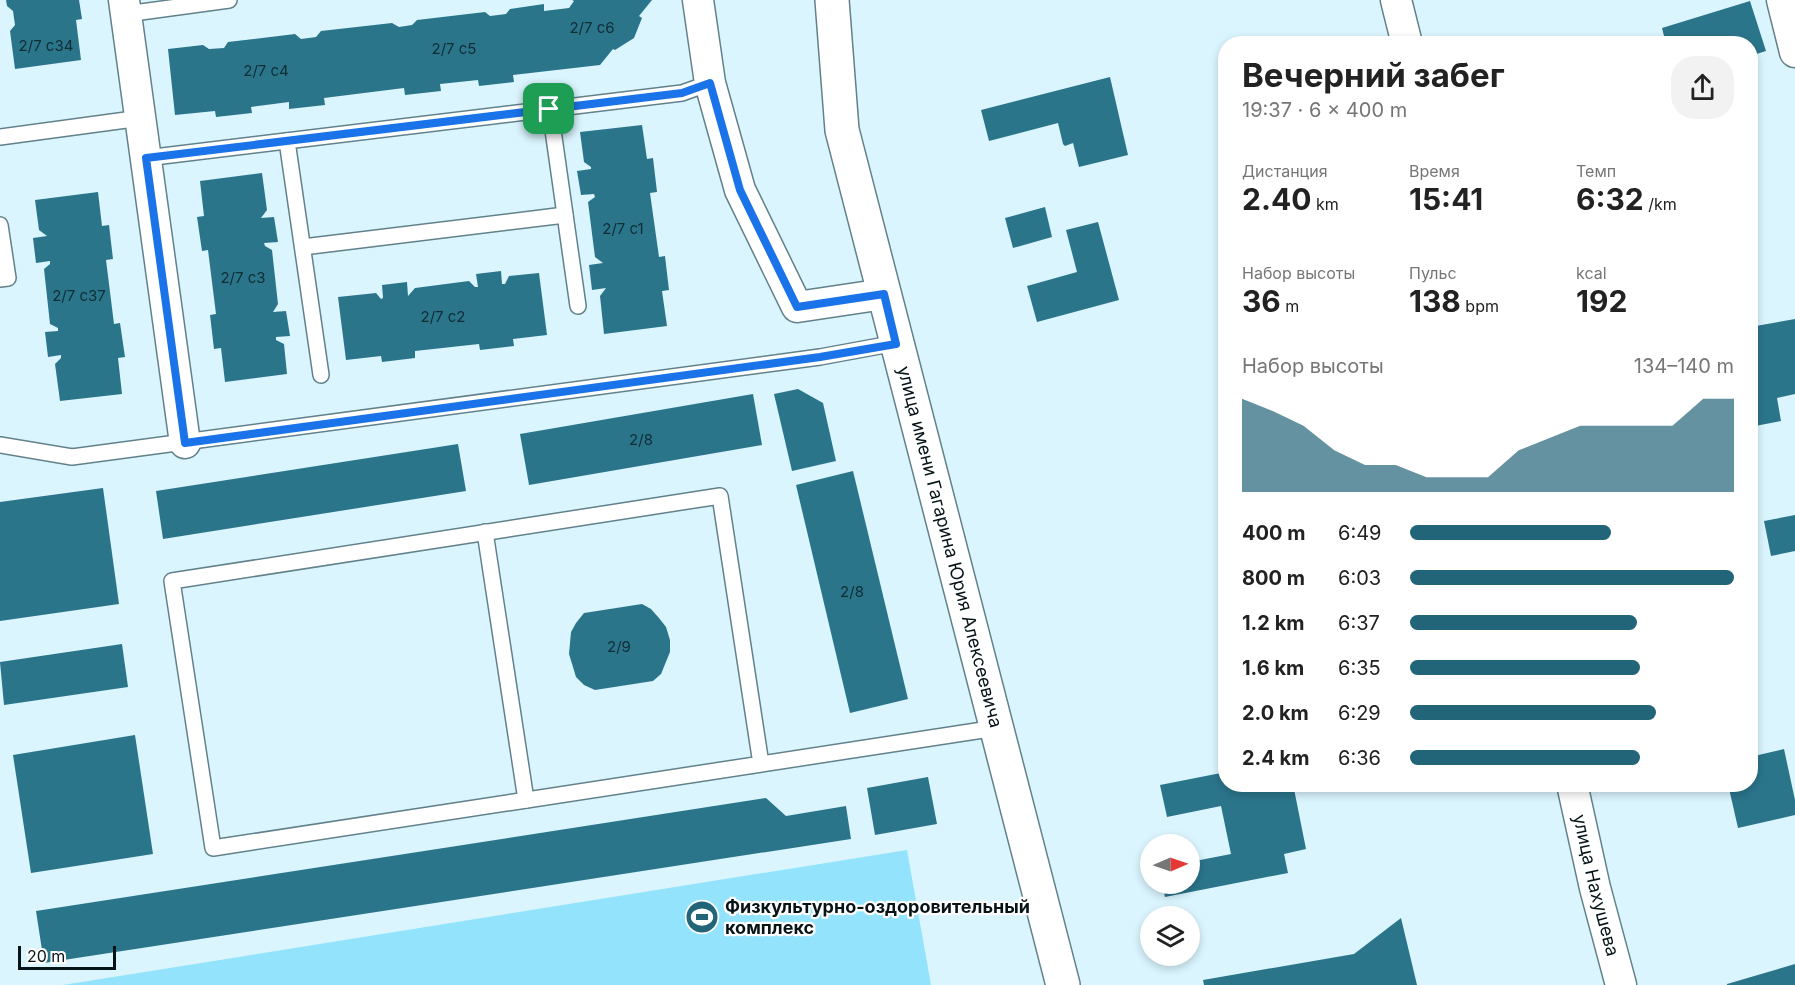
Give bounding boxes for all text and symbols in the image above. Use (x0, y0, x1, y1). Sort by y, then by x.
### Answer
house number: 2/7 с6 (569, 18, 615, 37)
house number: 2/7 с34 (19, 36, 73, 55)
house number: 2/7 с5 (432, 39, 476, 58)
text: Вечерний забег (1242, 55, 1505, 95)
button: share (1671, 56, 1734, 119)
house number: 2/7 с4 (243, 61, 289, 80)
pin (523, 83, 574, 134)
icon: arrive (532, 92, 565, 125)
text: 19:37 · 6 × 400 m (1242, 98, 1407, 122)
text: Дистанция (1242, 161, 1328, 181)
text: Время (1409, 161, 1460, 181)
text: Темп (1576, 161, 1616, 181)
text: 2.40 (1242, 181, 1311, 217)
text: 15:41 (1409, 181, 1483, 217)
text: 6:32 (1576, 181, 1644, 217)
text: km (1311, 194, 1339, 214)
text: /km (1644, 194, 1677, 214)
house number: 2/7 с1 (602, 219, 644, 238)
text: Набор высоты (1242, 263, 1355, 283)
text: Пульс (1409, 263, 1457, 283)
text: kcal (1576, 263, 1607, 283)
house number: 2/7 с3 (220, 268, 266, 287)
text: 36 (1242, 283, 1281, 319)
text: 138 (1409, 283, 1461, 319)
text: 192 (1576, 283, 1627, 319)
house number: 2/7 с37 (52, 286, 106, 305)
text: m (1281, 296, 1299, 316)
text: bpm (1461, 296, 1499, 316)
house number: 2/7 с2 (421, 307, 465, 326)
text: Набор высоты (1242, 354, 1384, 378)
text: 134–140 m (1634, 354, 1734, 378)
street label: улица имени Гагарина Юрия Алексеевича (893, 364, 1007, 730)
house number: 2/8 (629, 430, 653, 449)
text: 400 m (1242, 521, 1306, 545)
text: 6:49 (1338, 521, 1382, 545)
text: 800 m (1242, 566, 1305, 590)
text: 6:03 (1338, 566, 1381, 590)
house number: 2/8 (840, 582, 864, 601)
text: 1.2 km (1242, 611, 1305, 635)
text: 6:37 (1338, 611, 1380, 635)
house number: 2/9 (607, 637, 631, 656)
text: 1.6 km (1242, 656, 1304, 680)
text: 6:35 (1338, 656, 1381, 680)
text: 2.0 km (1242, 701, 1309, 725)
text: 6:29 (1338, 701, 1381, 725)
text: 2.4 km (1242, 746, 1309, 770)
text: 6:36 (1338, 746, 1381, 770)
street label: улица Нахушева (1569, 812, 1624, 958)
north arrow (1140, 834, 1200, 894)
map controls (1140, 834, 1200, 966)
place label: Физкультурно-оздоровительный комплекс (725, 896, 1030, 938)
sports icon: Физкультурно-оздоровительный комплекс (684, 899, 720, 935)
button: layers (1140, 906, 1200, 966)
scale bar (18, 943, 116, 970)
text: 20 m (27, 946, 65, 966)

